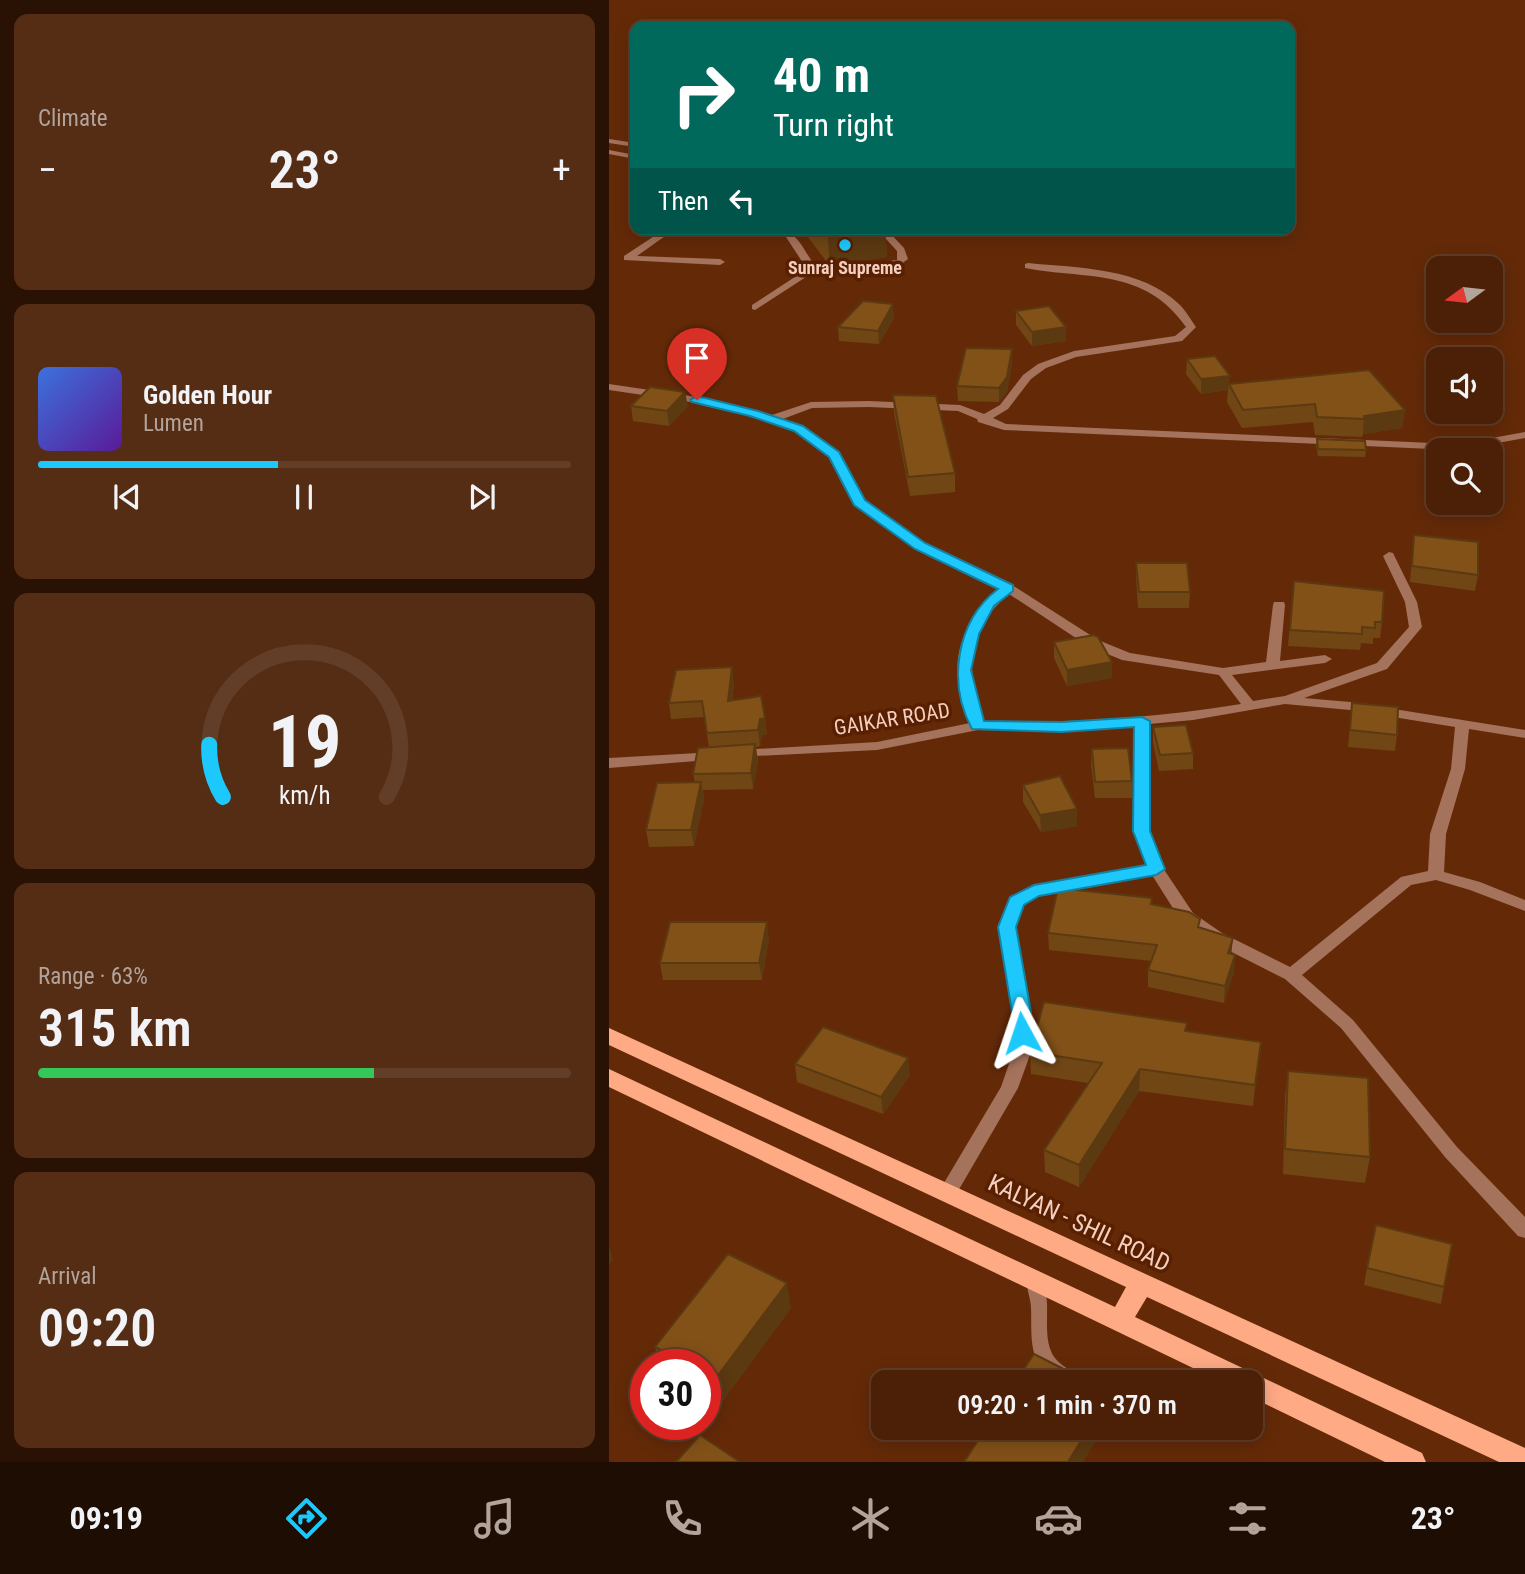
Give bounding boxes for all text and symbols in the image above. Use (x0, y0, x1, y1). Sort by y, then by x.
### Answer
text: 40 m (773, 47, 870, 104)
icon: right (658, 49, 749, 140)
text: Climate (38, 105, 108, 132)
text: Turn right (773, 106, 894, 144)
text: 23° (268, 140, 341, 201)
text: − (38, 148, 57, 192)
text: + (552, 148, 571, 192)
icon: left (723, 182, 761, 220)
text: Then (658, 186, 709, 216)
marker: Sunraj Supreme (837, 237, 853, 253)
north arrow (1426, 256, 1503, 332)
map controls (1426, 256, 1503, 515)
place label: Sunraj Supreme (788, 257, 902, 278)
pin (667, 328, 727, 400)
icon: arrive (678, 339, 716, 377)
button: sound (1426, 347, 1503, 424)
text: Golden Hour (143, 380, 272, 410)
text: Lumen (143, 410, 204, 437)
button: search (1426, 438, 1503, 515)
icon: previous (108, 478, 146, 516)
icon: pause (285, 478, 323, 516)
icon: next (463, 478, 501, 516)
street label: GAIKAR ROAD (832, 698, 952, 740)
text: 19 (268, 699, 341, 785)
text: km/h (279, 781, 330, 810)
text: Range · 63% (38, 963, 148, 990)
position arrow (985, 996, 1059, 1070)
text: 315 km (38, 998, 192, 1059)
street label: KALYAN - SHIL ROAD (984, 1169, 1174, 1277)
text: Arrival (38, 1263, 97, 1290)
text: 09:20 (38, 1298, 156, 1359)
speed limit sign: 30 (630, 1349, 721, 1440)
text: 09:20 · 1 min · 370 m (957, 1390, 1177, 1420)
icon: directions (282, 1494, 331, 1543)
icon: music (470, 1494, 519, 1543)
icon: phone (658, 1494, 707, 1543)
icon: climate (846, 1494, 895, 1543)
icon: car (1034, 1494, 1083, 1543)
icon: filters (1223, 1494, 1272, 1543)
text: 09:19 (70, 1499, 143, 1537)
text: 23° (1411, 1499, 1455, 1537)

